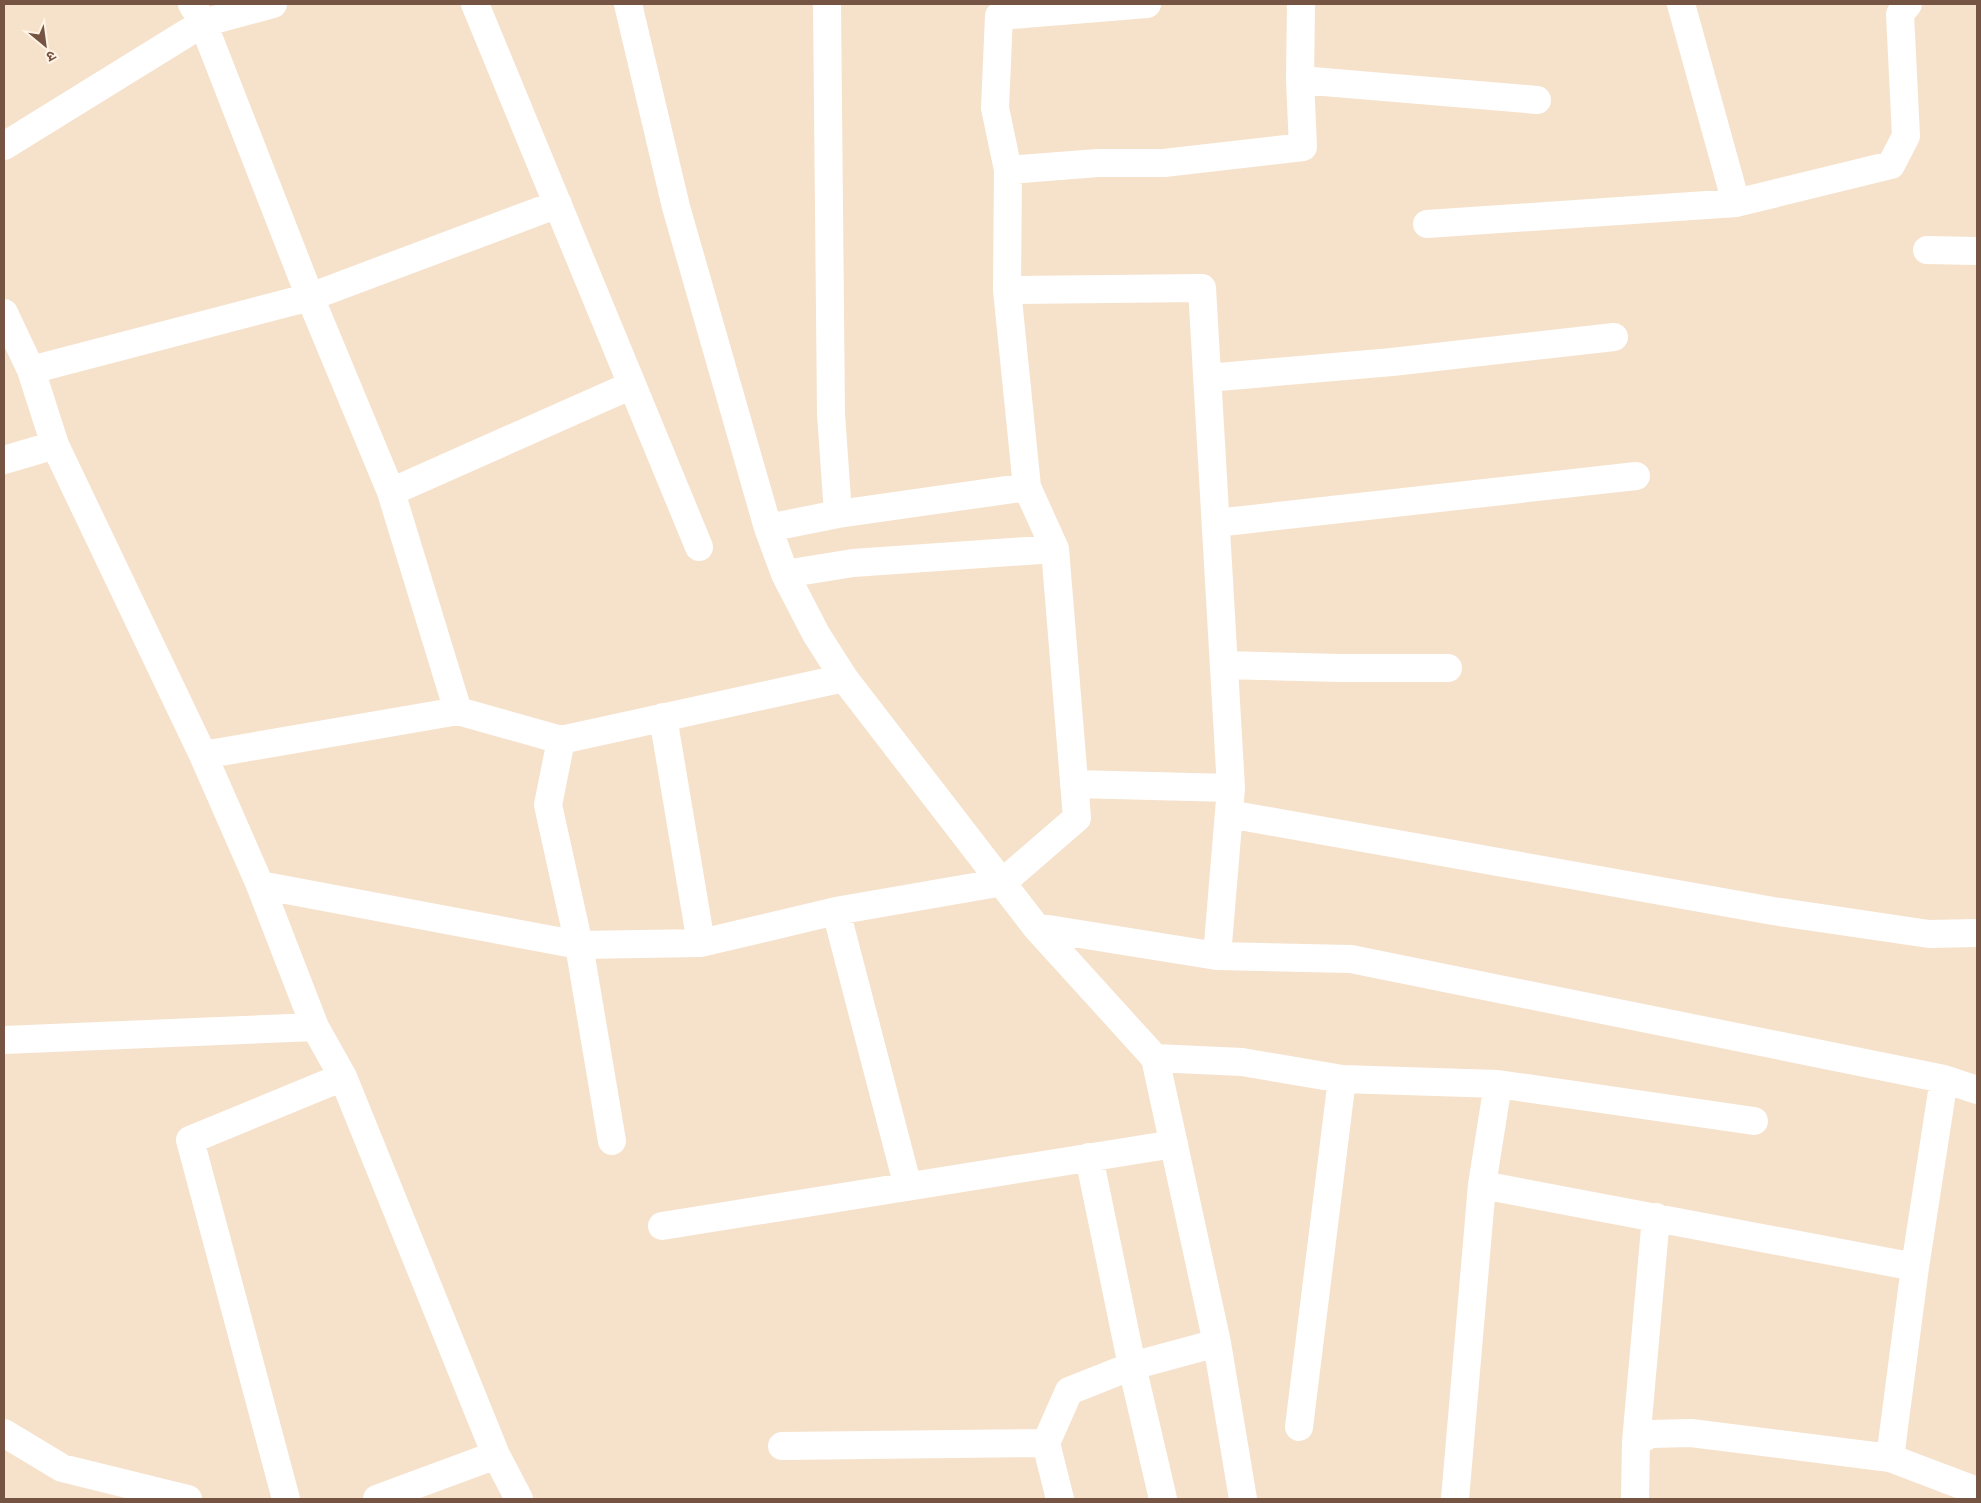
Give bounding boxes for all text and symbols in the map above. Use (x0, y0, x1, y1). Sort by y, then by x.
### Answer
north arrow (20, 20, 70, 70)
text: उ (43, 47, 59, 67)

